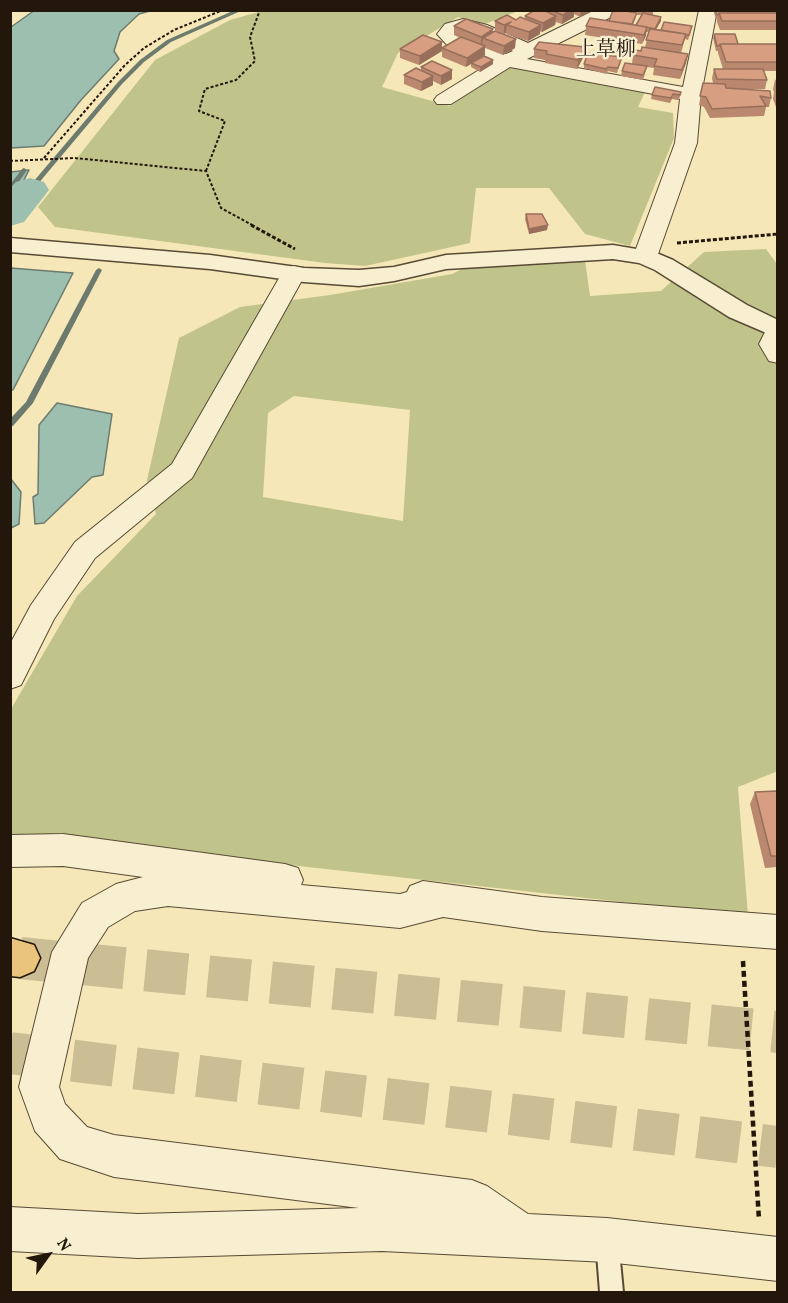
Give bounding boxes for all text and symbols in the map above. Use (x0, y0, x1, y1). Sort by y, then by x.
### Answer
district label: 上草柳 (576, 39, 636, 63)
north arrow (18, 1225, 78, 1285)
text: N (51, 1234, 75, 1256)

